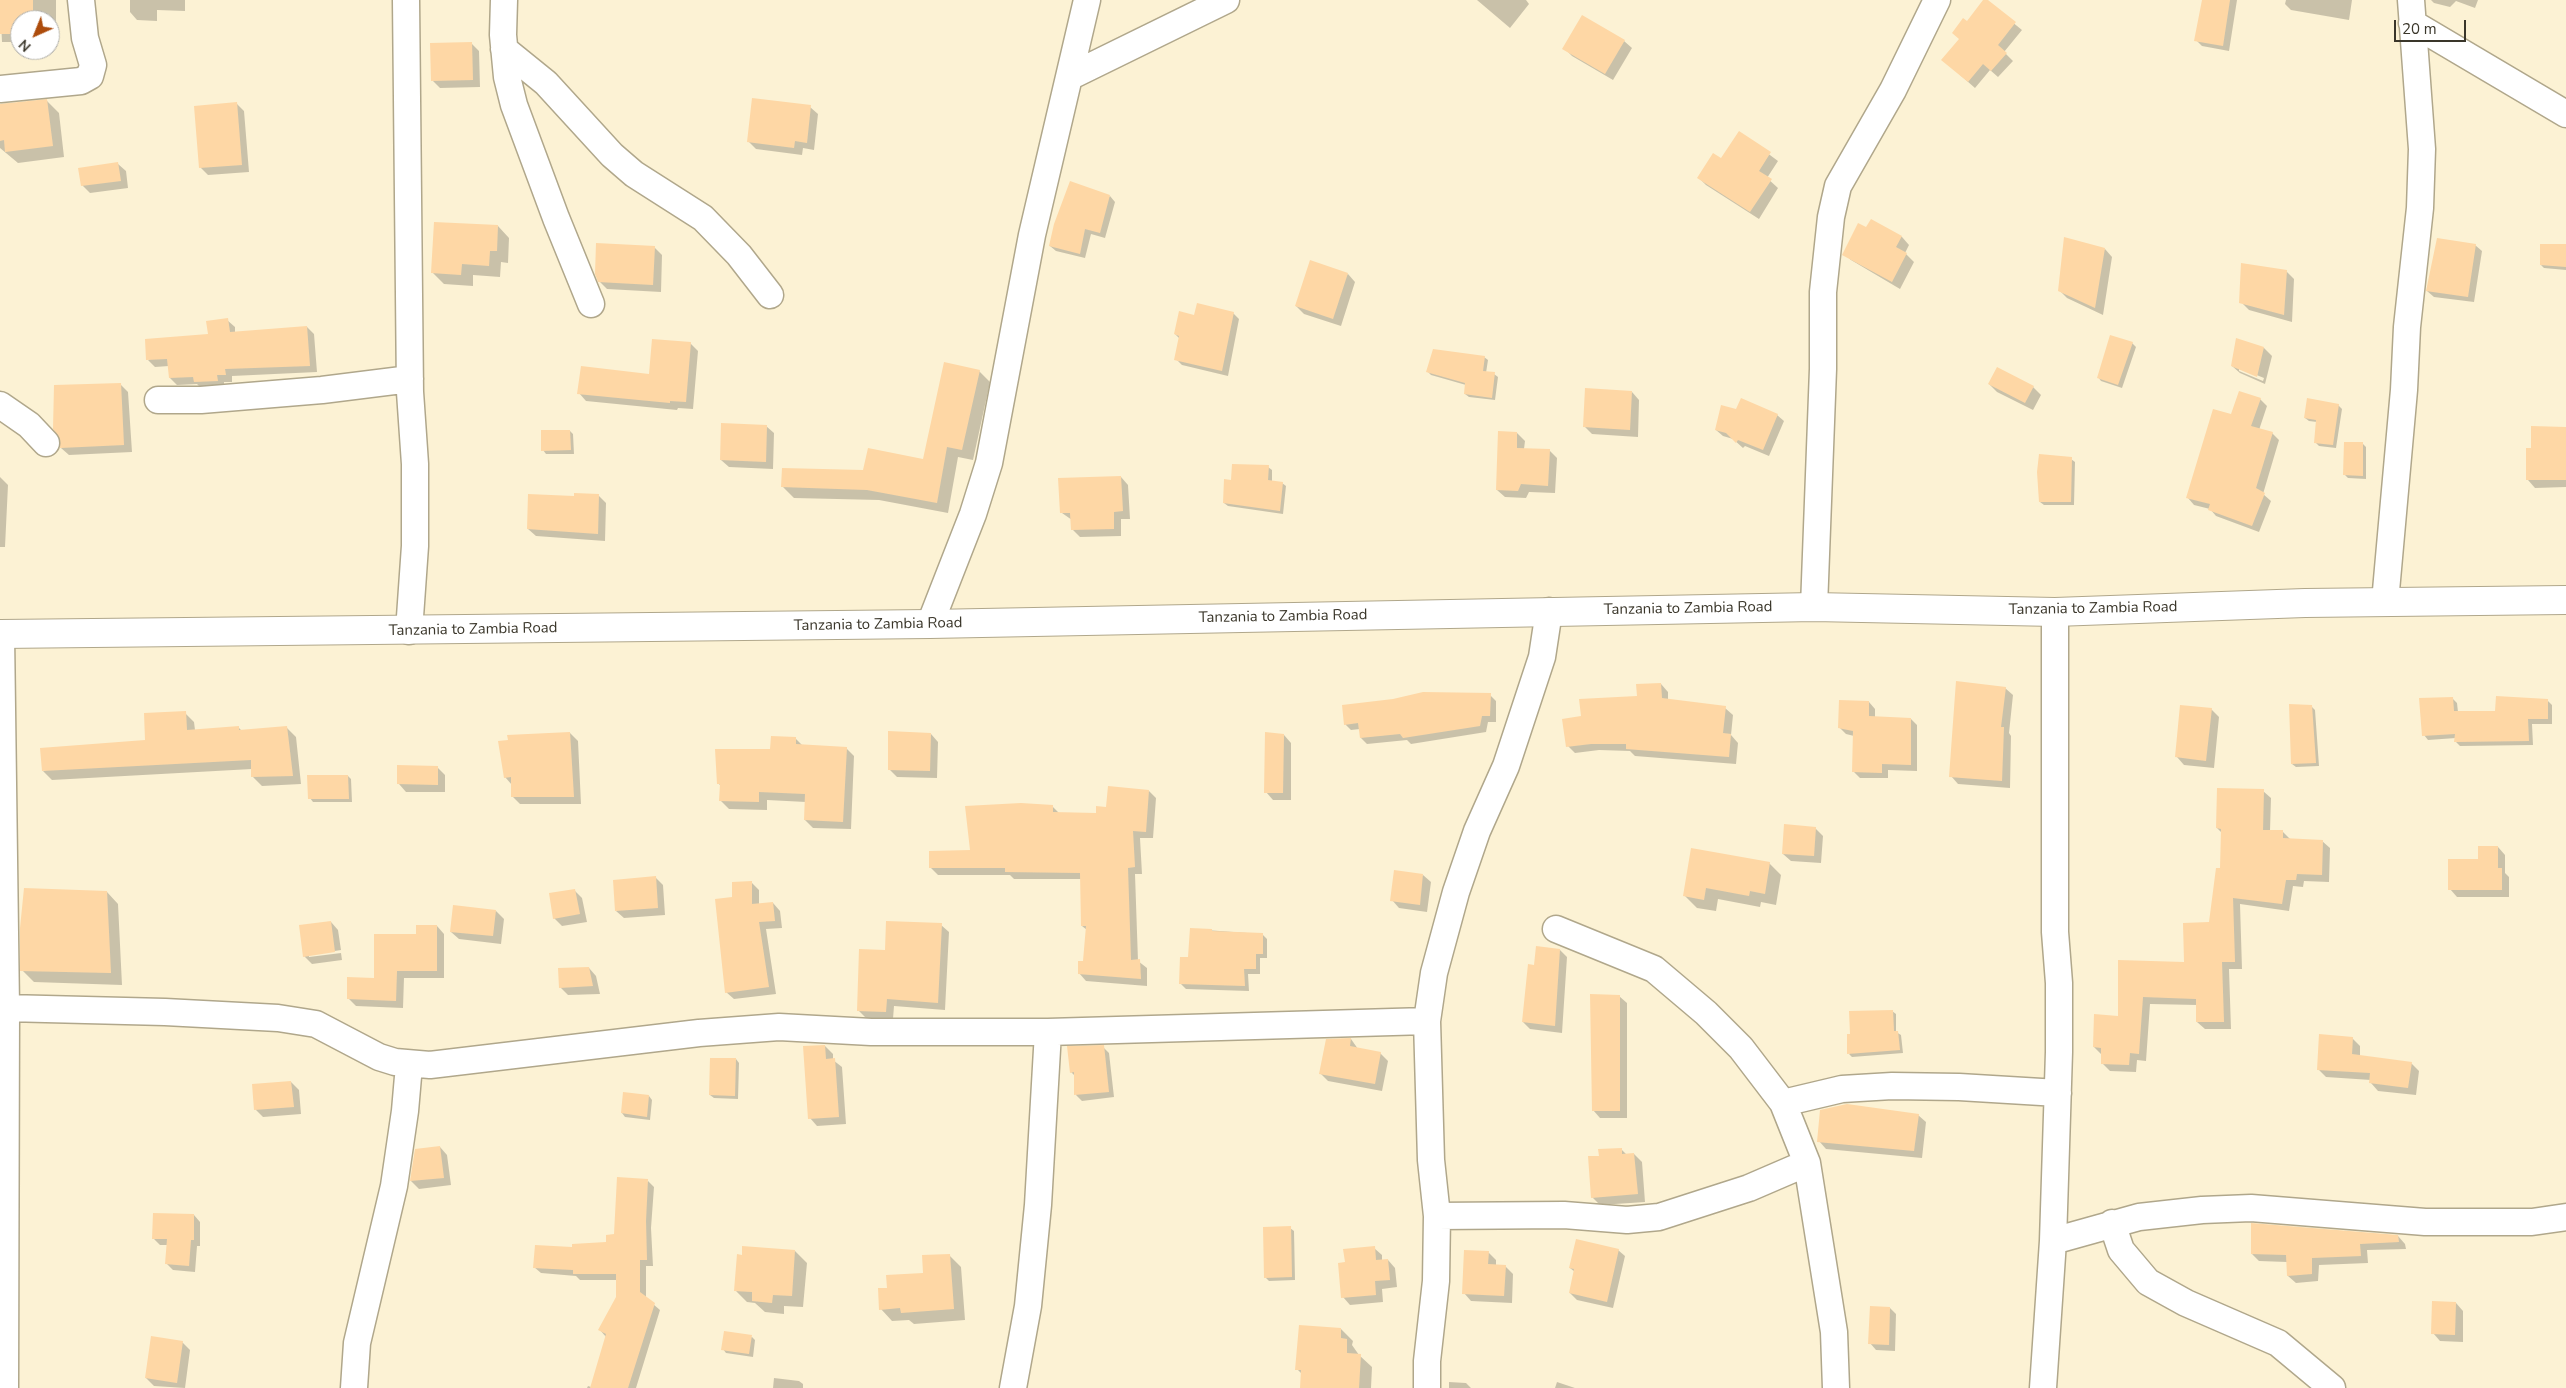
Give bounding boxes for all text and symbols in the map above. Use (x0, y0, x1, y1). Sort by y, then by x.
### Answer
north arrow (10, 10, 60, 60)
scale bar (2396, 10, 2468, 42)
text: 20 m (2402, 19, 2437, 39)
text: N (15, 35, 35, 56)
street label: Tanzania to Zambia Road (1603, 599, 1773, 619)
street label: Tanzania to Zambia Road (2008, 599, 2178, 619)
street label: Tanzania to Zambia Road (1198, 607, 1368, 627)
street label: Tanzania to Zambia Road (793, 615, 963, 635)
street label: Tanzania to Zambia Road (388, 620, 558, 640)

